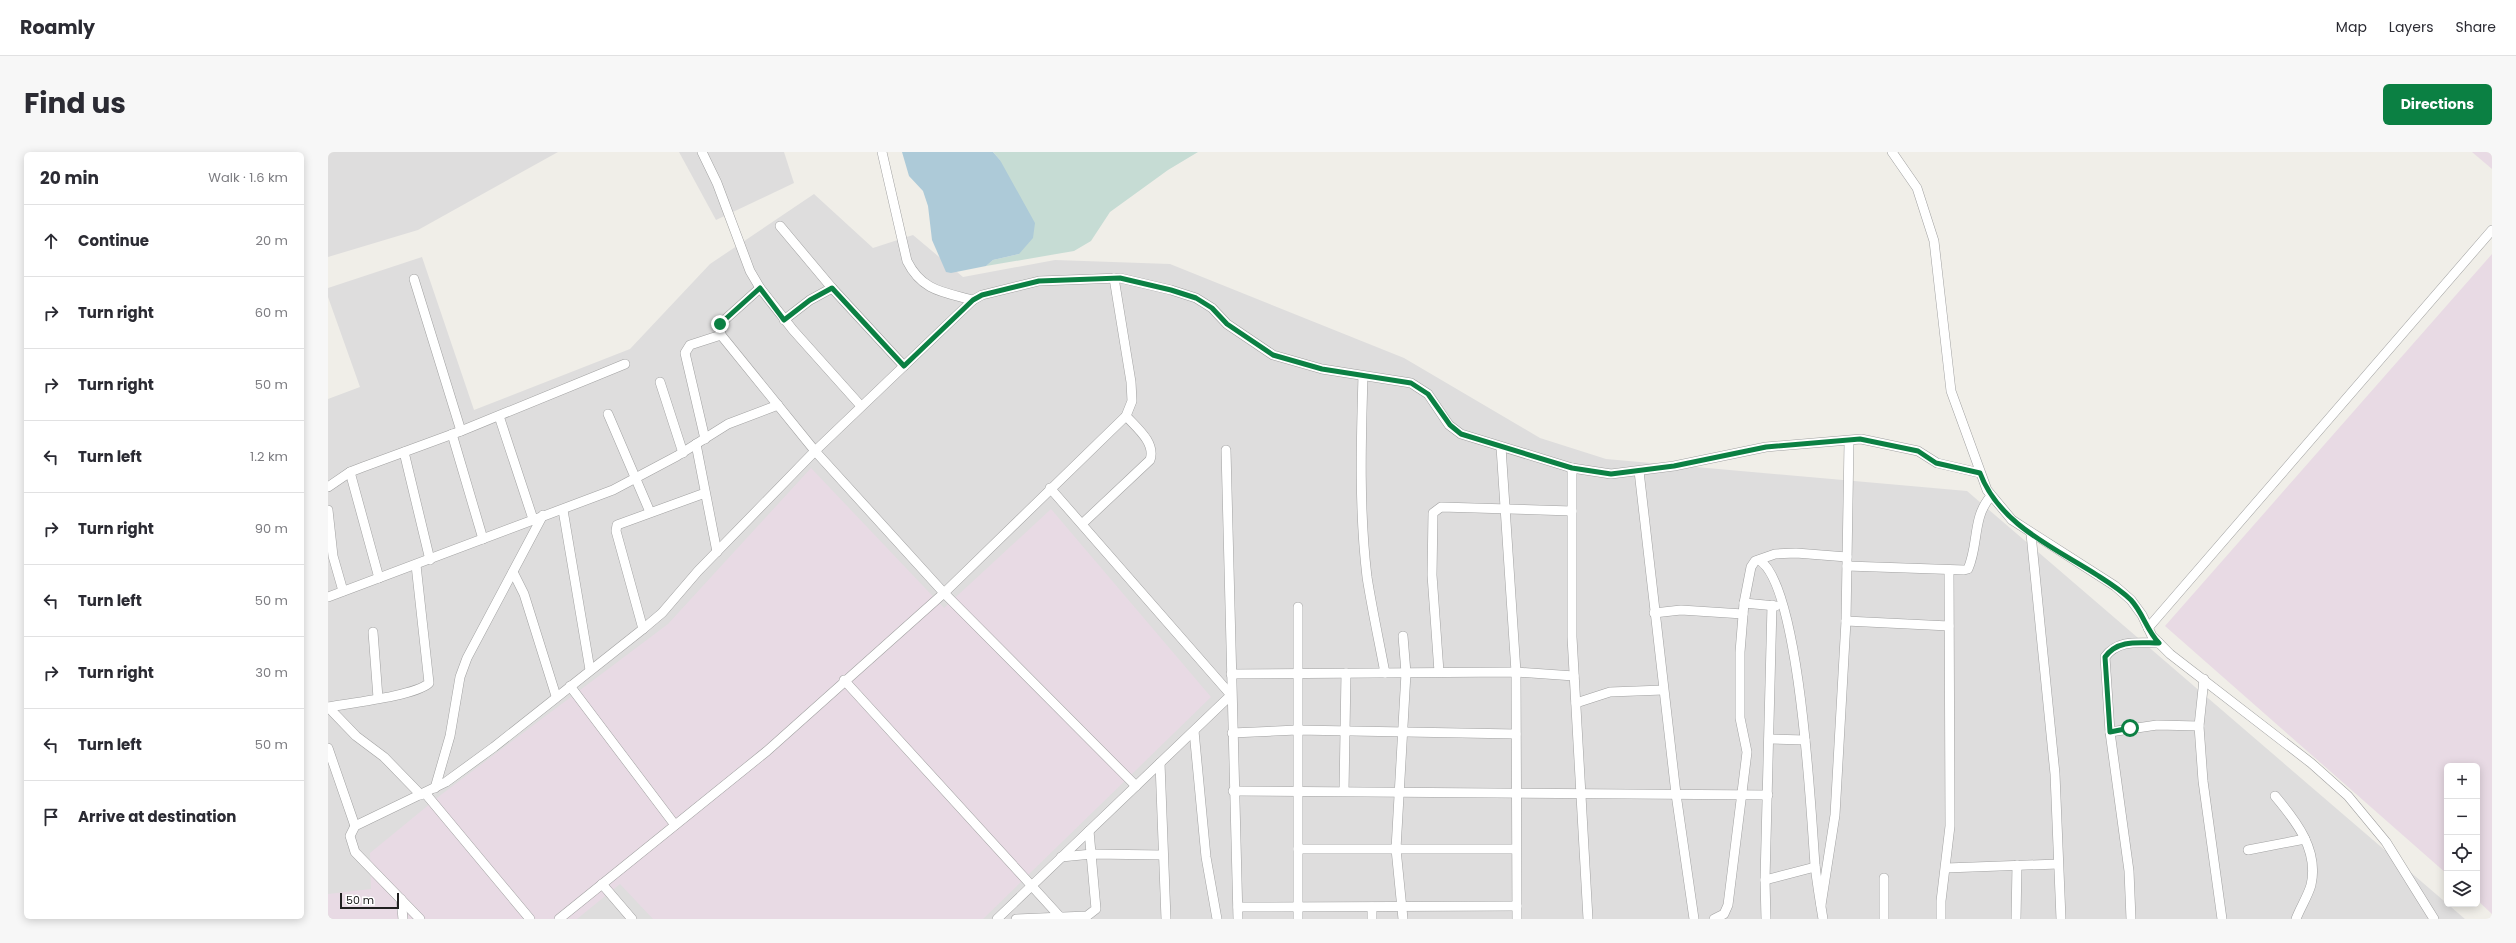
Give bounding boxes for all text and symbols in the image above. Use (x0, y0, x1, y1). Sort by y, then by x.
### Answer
text: Roamly (20, 14, 95, 41)
text: Map (2336, 17, 2367, 37)
text: Layers (2389, 17, 2433, 37)
text: Share (2455, 17, 2496, 37)
text: Find us (24, 84, 126, 123)
button: Directions (2383, 84, 2492, 125)
text: 20 min (40, 166, 99, 190)
text: Walk · 1.6 km (208, 168, 288, 187)
icon: ahead (40, 230, 62, 252)
text: Continue (78, 230, 149, 251)
text: 20 m (255, 231, 288, 250)
icon: right (40, 302, 62, 324)
text: Turn right (78, 302, 154, 323)
text: 60 m (255, 303, 288, 322)
route end (711, 315, 729, 333)
icon: right (40, 374, 62, 396)
text: Turn right (78, 374, 154, 395)
text: 50 m (255, 375, 288, 394)
icon: left (40, 446, 62, 468)
text: Turn left (78, 446, 142, 467)
text: 1.2 km (250, 447, 288, 466)
icon: right (40, 518, 62, 540)
text: Turn right (78, 518, 154, 539)
text: 90 m (255, 519, 288, 538)
icon: left (40, 590, 62, 612)
text: Turn left (78, 590, 142, 611)
text: 50 m (255, 591, 288, 610)
icon: right (40, 662, 62, 684)
text: Turn right (78, 662, 154, 683)
text: 30 m (255, 663, 288, 682)
route start (2121, 719, 2139, 737)
icon: left (40, 734, 62, 756)
text: Turn left (78, 734, 142, 755)
text: 50 m (255, 735, 288, 754)
map controls (2444, 763, 2480, 907)
button: + (2444, 763, 2480, 799)
button: − (2444, 799, 2480, 835)
icon: arrive (40, 806, 62, 828)
text: Arrive at destination (78, 806, 236, 827)
button: locate (2444, 835, 2480, 871)
button: layers (2444, 871, 2480, 907)
scale bar (340, 891, 399, 910)
text: 50 m (346, 892, 374, 908)

